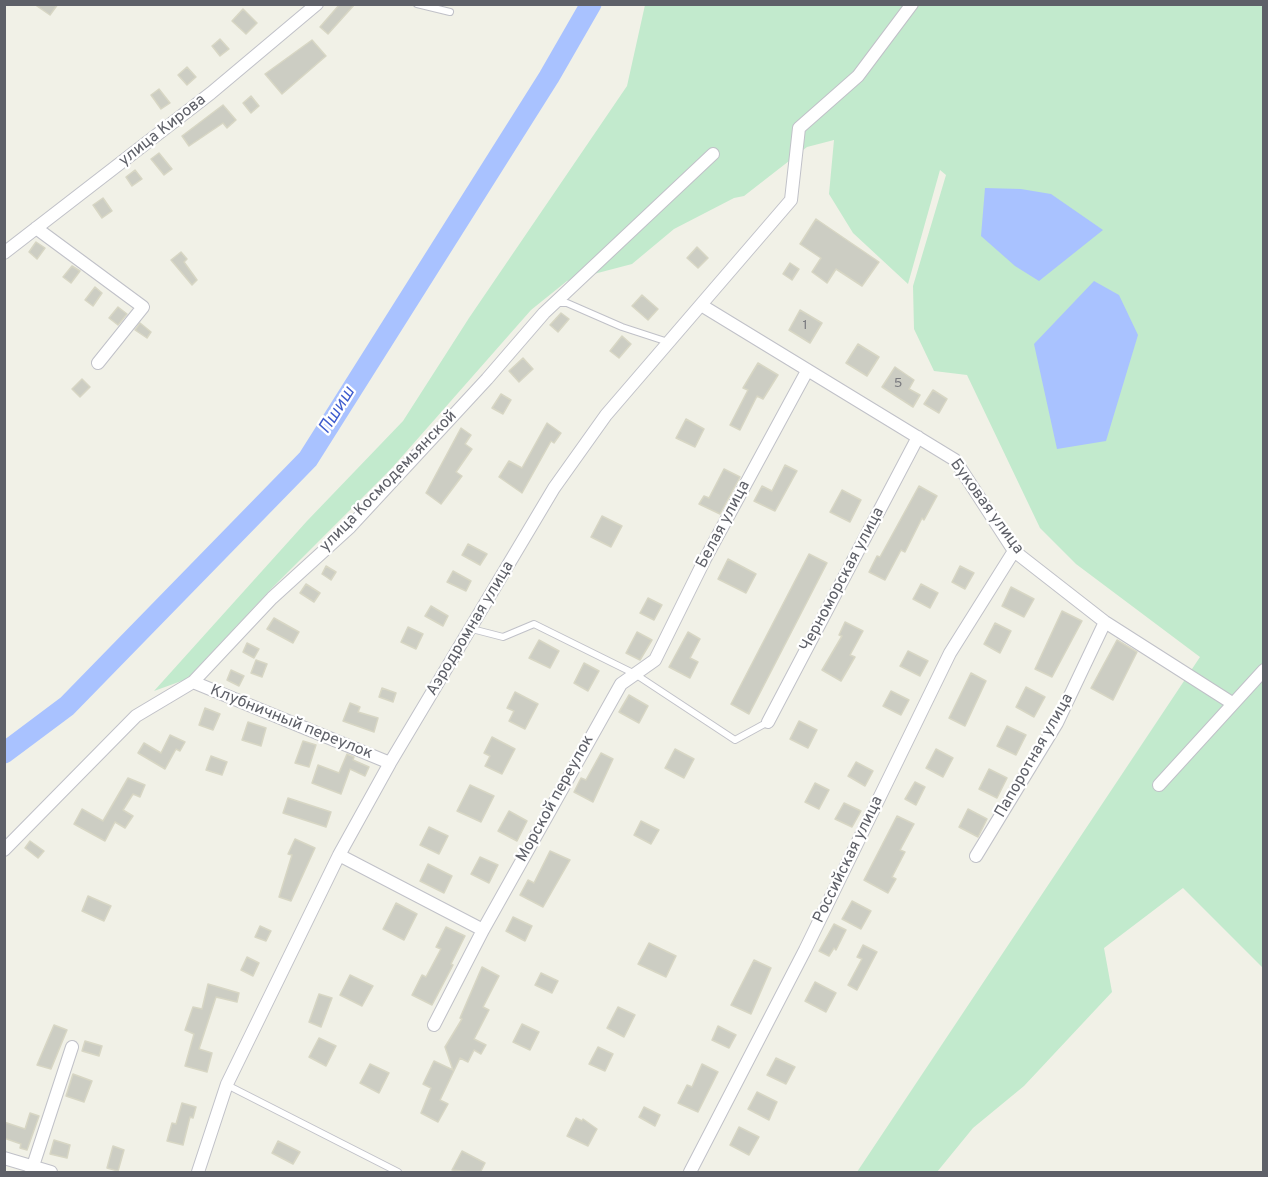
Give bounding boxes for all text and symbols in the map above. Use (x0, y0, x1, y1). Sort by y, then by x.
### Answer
street label: улица Кирова (116, 91, 210, 171)
house number: 1 (802, 318, 808, 334)
house number: 5 (894, 376, 902, 392)
water label: Пшиш (315, 383, 361, 439)
street label: улица Космодемьянской (316, 407, 462, 557)
street label: Буковая улица (945, 456, 1027, 558)
street label: Белая улица (693, 478, 755, 572)
street label: Черноморская улица (797, 504, 889, 656)
street label: Аэродромная улица (423, 558, 519, 700)
street label: Клубничный переулок (207, 682, 375, 764)
street label: Папоротная улица (992, 691, 1078, 821)
street label: Морской переулок (513, 732, 599, 866)
street label: Российская улица (810, 793, 888, 927)

